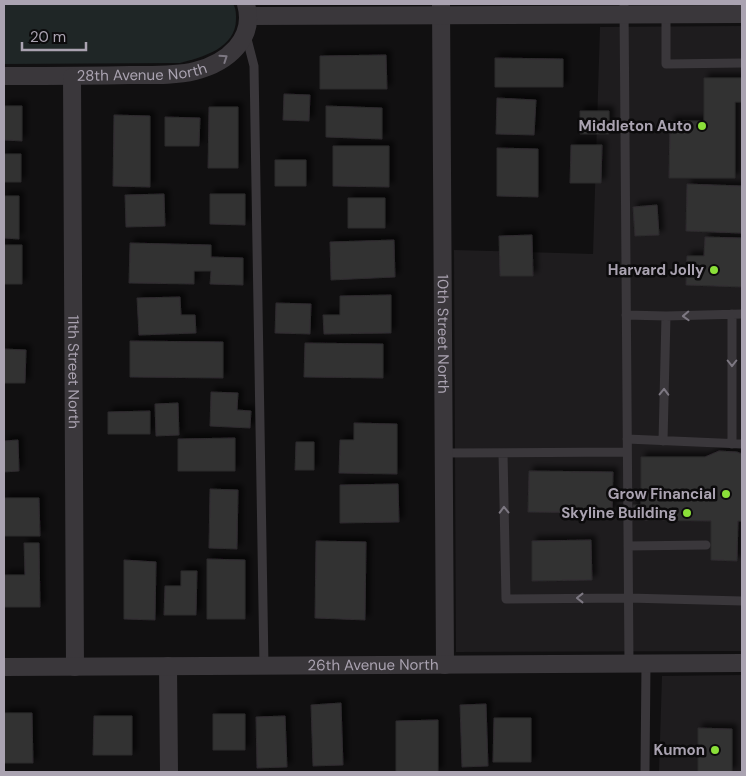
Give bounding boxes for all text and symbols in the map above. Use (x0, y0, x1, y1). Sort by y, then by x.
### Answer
scale bar (22, 20, 86, 52)
text: 20 m (30, 27, 66, 47)
one-way arrow (218, 55, 228, 64)
street label: 28th Avenue North (77, 58, 210, 86)
place label: Middleton Auto (579, 116, 692, 136)
marker: Middleton Auto (696, 120, 708, 132)
place label: Harvard Jolly (608, 260, 704, 280)
marker: Harvard Jolly (708, 264, 720, 276)
street label: 10th Street North (433, 274, 453, 394)
one-way arrow (682, 310, 690, 321)
street label: 11th Street North (63, 315, 84, 429)
one-way arrow (727, 360, 737, 367)
one-way arrow (659, 388, 669, 396)
place label: Grow Financial (608, 484, 716, 504)
marker: Grow Financial (720, 488, 732, 500)
place label: Skyline Building (561, 503, 677, 523)
one-way arrow (499, 505, 510, 513)
marker: Skyline Building (681, 507, 693, 519)
one-way arrow (575, 593, 583, 603)
street label: 26th Avenue North (307, 655, 439, 675)
place label: Kumon (654, 740, 705, 760)
marker: Kumon (709, 744, 721, 756)

